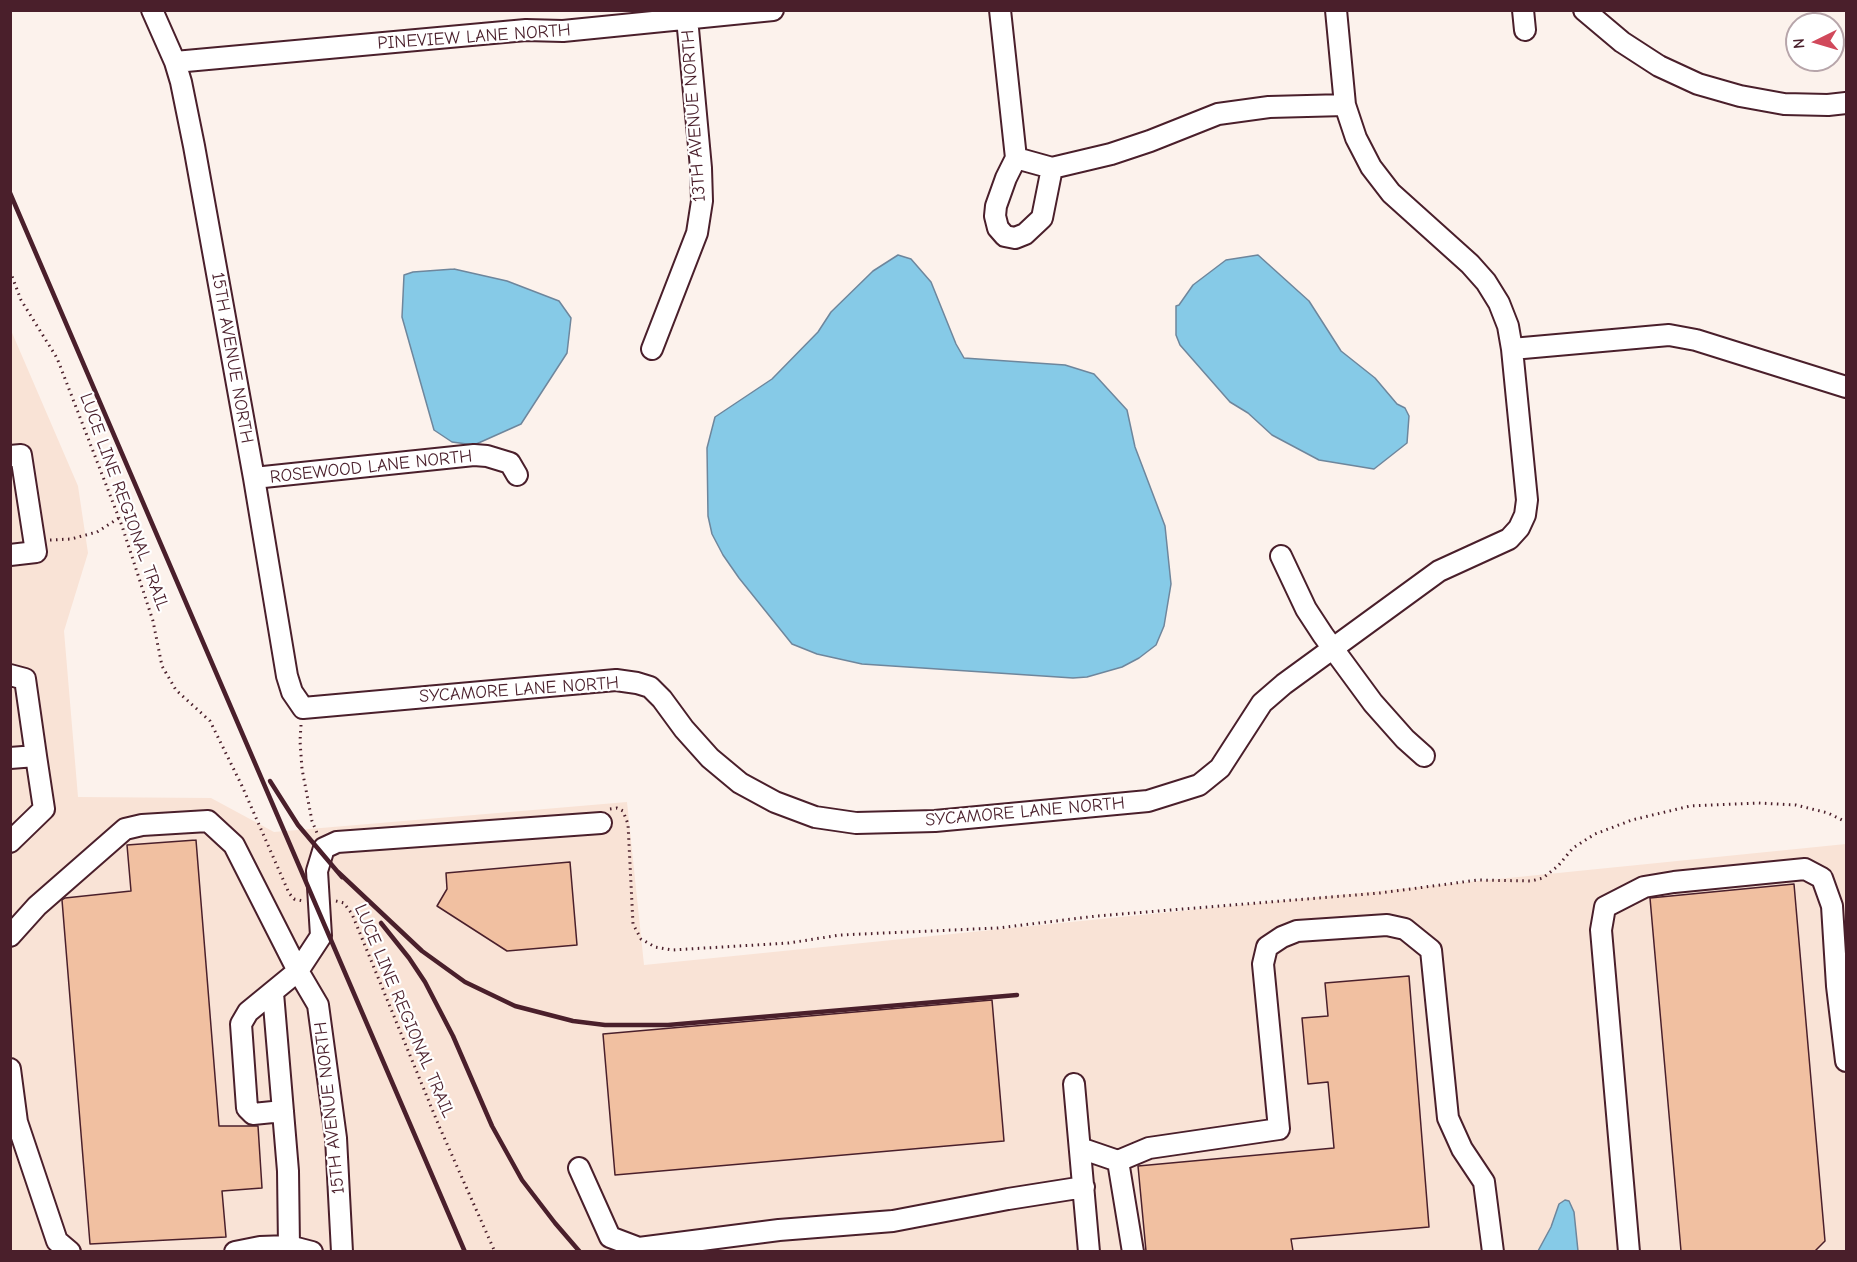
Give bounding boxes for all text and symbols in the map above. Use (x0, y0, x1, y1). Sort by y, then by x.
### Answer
north arrow (1785, 12, 1845, 72)
street label: PINEVIEW LANE NORTH (377, 19, 571, 55)
street label: 13TH AVENUE NORTH (677, 29, 711, 203)
text: N (1790, 37, 1808, 49)
street label: 15TH AVENUE NORTH (206, 271, 258, 445)
street label: LUCE LINE REGIONAL TRAIL (75, 390, 173, 614)
street label: ROSEWOOD LANE NORTH (269, 446, 473, 488)
street label: SYCAMORE LANE NORTH (418, 672, 620, 708)
street label: SYCAMORE LANE NORTH (924, 793, 1126, 831)
street label: LUCE LINE REGIONAL TRAIL (349, 901, 459, 1121)
street label: 15TH AVENUE NORTH (310, 1021, 350, 1195)

